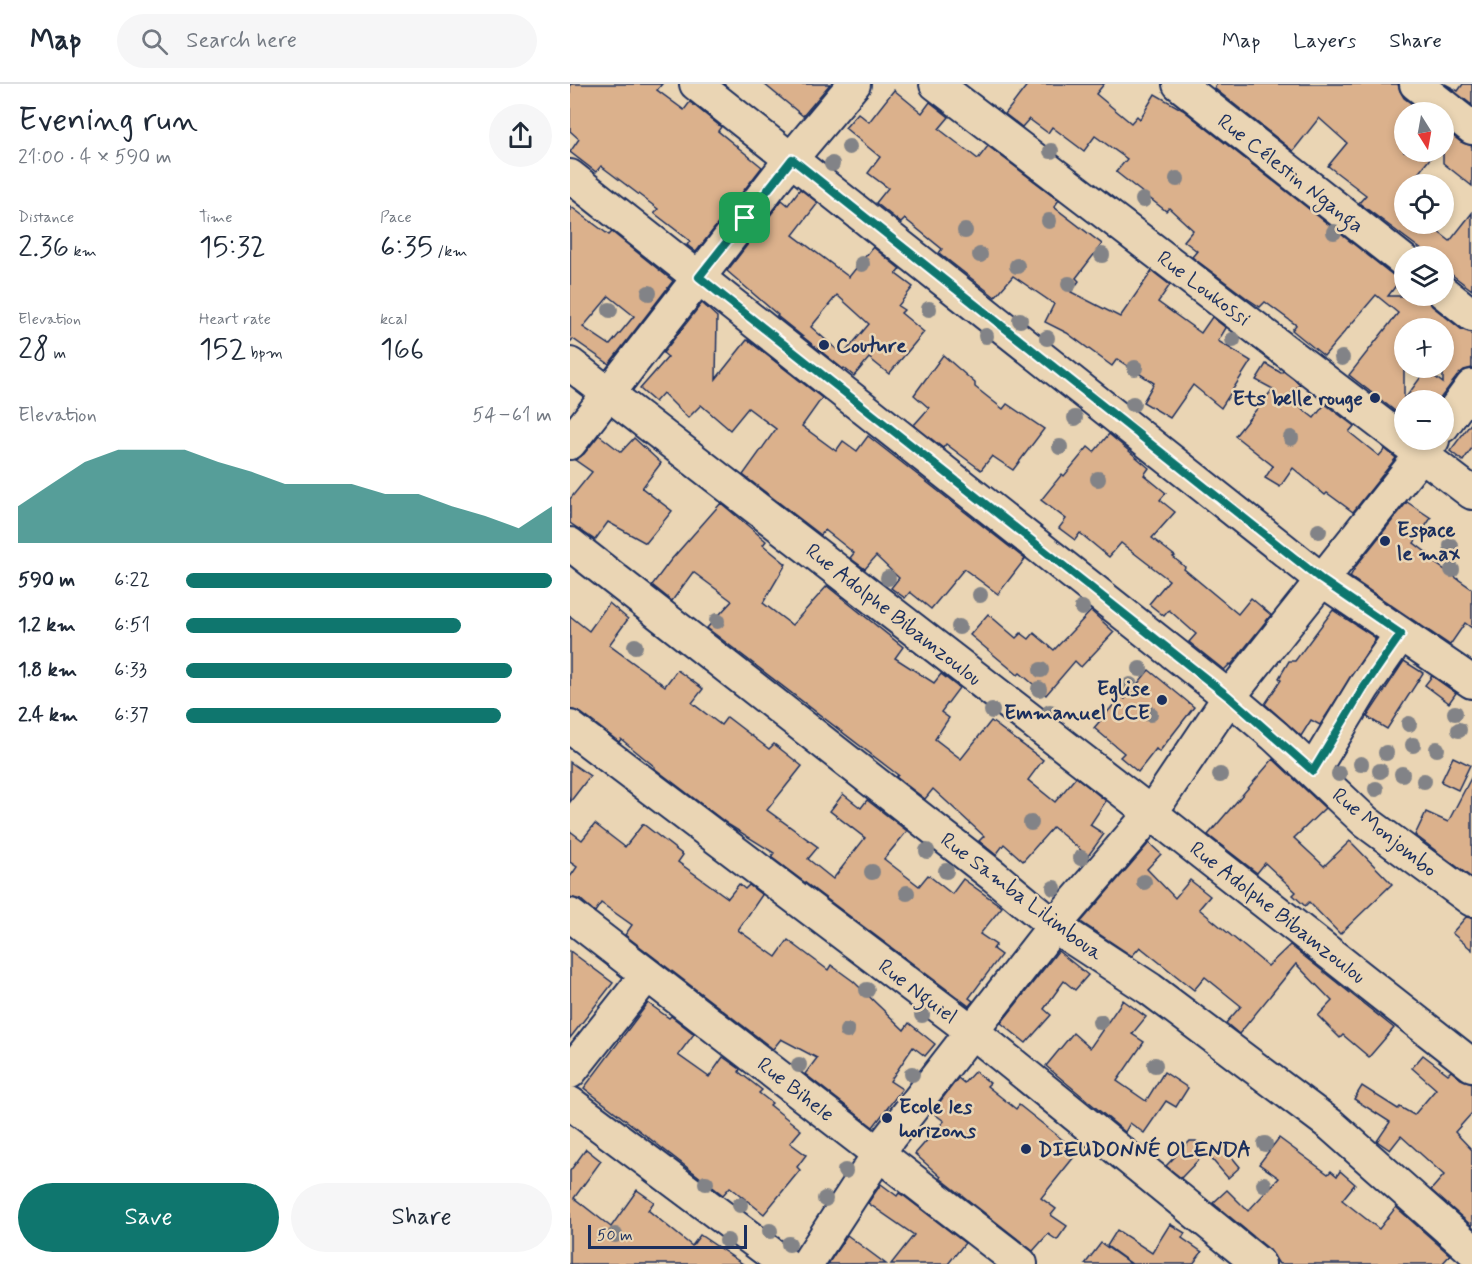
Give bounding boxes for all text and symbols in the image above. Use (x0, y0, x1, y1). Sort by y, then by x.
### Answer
search box (117, 14, 537, 68)
text: Map (30, 23, 81, 60)
icon: search (138, 25, 171, 58)
text: Search here (186, 27, 297, 55)
text: Map (1222, 27, 1260, 55)
text: Layers (1293, 27, 1356, 55)
text: Share (1389, 27, 1442, 55)
text: Evening run (18, 99, 198, 143)
north arrow (1394, 102, 1454, 162)
map controls (1394, 102, 1454, 450)
button: share (489, 104, 552, 167)
street label: Rue Célestin Nganga (1210, 108, 1369, 241)
text: 21:00 · 4 × 590 m (18, 144, 172, 171)
button: locate (1394, 174, 1454, 234)
pin (719, 192, 770, 243)
icon: arrive (728, 201, 761, 234)
text: Distance (18, 207, 74, 228)
text: Time (199, 207, 233, 228)
text: Pace (380, 207, 412, 228)
text: 2.36 (18, 228, 69, 267)
text: 15:32 (199, 228, 266, 267)
text: 6:35 (380, 228, 433, 267)
text: km (69, 241, 97, 262)
text: /km (433, 241, 468, 262)
street label: Rue Loukossi (1151, 244, 1256, 333)
button: layers (1394, 246, 1454, 306)
text: Elevation (18, 309, 81, 330)
text: Heart rate (199, 309, 271, 330)
text: kcal (380, 309, 407, 330)
button: + (1394, 318, 1454, 378)
text: 28 (18, 330, 49, 369)
text: 152 (199, 330, 246, 369)
text: 166 (380, 330, 424, 369)
place label: Couture (836, 332, 907, 360)
marker: Couture (817, 338, 831, 352)
text: m (49, 343, 66, 364)
text: bpm (246, 343, 283, 364)
place label: Ets belle rouge (1232, 385, 1363, 413)
button: − (1394, 390, 1454, 450)
marker: Ets belle rouge (1368, 391, 1382, 405)
text: Elevation (18, 402, 97, 429)
text: 54–61 m (472, 402, 552, 429)
place label: Espace le max (1397, 516, 1461, 568)
marker: Espace le max (1378, 534, 1392, 548)
street label: Rue Adolphe Bibamzoulou (799, 537, 987, 692)
text: 590 m (18, 567, 75, 594)
text: 6:22 (114, 567, 150, 594)
text: 1.2 km (18, 612, 75, 639)
text: 6:51 (114, 612, 150, 639)
text: 1.8 km (18, 657, 77, 684)
text: 6:33 (114, 657, 147, 684)
place label: Eglise Emmanuel CCE (1004, 675, 1151, 727)
marker: Eglise Emmanuel CCE (1155, 693, 1169, 707)
text: 2.4 km (18, 702, 78, 729)
text: 6:37 (114, 702, 149, 729)
street label: Rue Monjombo (1326, 782, 1443, 884)
street label: Rue Samba Lilimboua (934, 826, 1109, 967)
street label: Rue Adolphe Bibamzoulou (1183, 835, 1371, 990)
street label: Rue Nguiel (871, 953, 963, 1032)
street label: Rue Bihele (751, 1051, 840, 1129)
place label: Ecole les horizons (899, 1093, 977, 1145)
marker: Ecole les horizons (880, 1111, 894, 1125)
place label: DIEUDONNÉ OLENDA (1038, 1136, 1251, 1164)
marker: DIEUDONNÉ OLENDA (1019, 1142, 1033, 1156)
button: Save (18, 1183, 279, 1252)
button: Share (291, 1183, 552, 1252)
scale bar (588, 1222, 747, 1250)
text: 50 m (597, 1225, 633, 1246)

